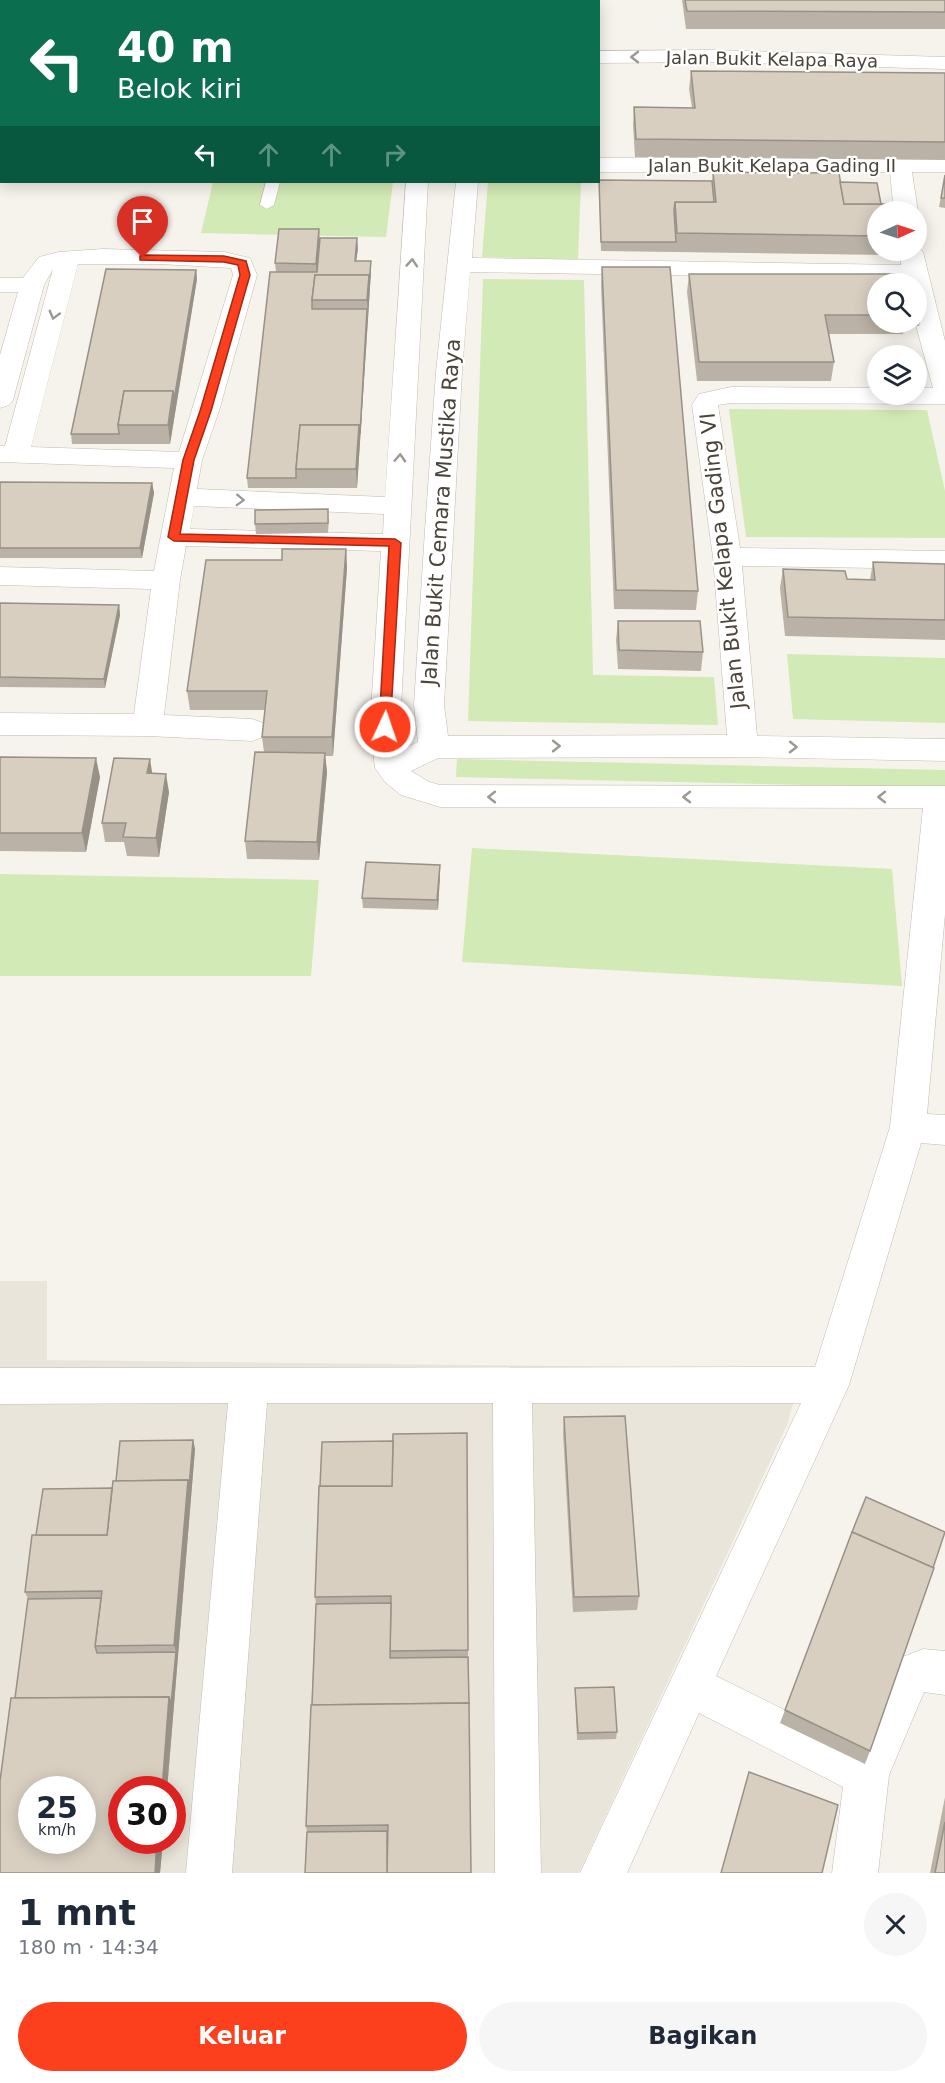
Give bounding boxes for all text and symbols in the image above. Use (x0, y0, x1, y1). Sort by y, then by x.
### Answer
text: 40 m (117, 23, 234, 72)
icon: left (18, 24, 96, 102)
street label: Jalan Bukit Kelapa Raya (665, 47, 878, 71)
one-way arrow (630, 51, 639, 63)
text: Belok kiri (117, 73, 242, 104)
icon: left (189, 138, 222, 171)
icon: ahead (252, 138, 285, 171)
icon: ahead (315, 138, 348, 171)
icon: right (378, 138, 411, 171)
street label: Jalan Bukit Kelapa Gading II (647, 155, 896, 176)
pin (117, 196, 168, 258)
north arrow (867, 201, 927, 261)
map controls (867, 201, 927, 405)
icon: arrive (126, 205, 159, 238)
one-way arrow (406, 259, 419, 268)
button: search (867, 273, 927, 333)
one-way arrow (48, 310, 61, 320)
street label: Jalan Bukit Cemara Mustika Raya (417, 338, 465, 688)
button: layers (867, 345, 927, 405)
street label: Jalan Bukit Kelapa Gading VI (696, 412, 751, 712)
one-way arrow (394, 454, 407, 463)
one-way arrow (236, 493, 245, 506)
position arrow (353, 695, 417, 759)
one-way arrow (551, 740, 560, 752)
one-way arrow (788, 741, 797, 753)
one-way arrow (487, 791, 496, 803)
one-way arrow (682, 791, 691, 803)
one-way arrow (877, 791, 886, 803)
speed limit sign: 30 (108, 1776, 186, 1854)
text: 25 (36, 1790, 78, 1825)
text: km/h (38, 1821, 76, 1839)
text: 1 mnt (18, 1892, 136, 1933)
button: close (864, 1893, 927, 1956)
text: 180 m · 14:34 (18, 1935, 159, 1959)
button: Keluar (18, 2002, 467, 2071)
button: Bagikan (479, 2002, 927, 2071)

